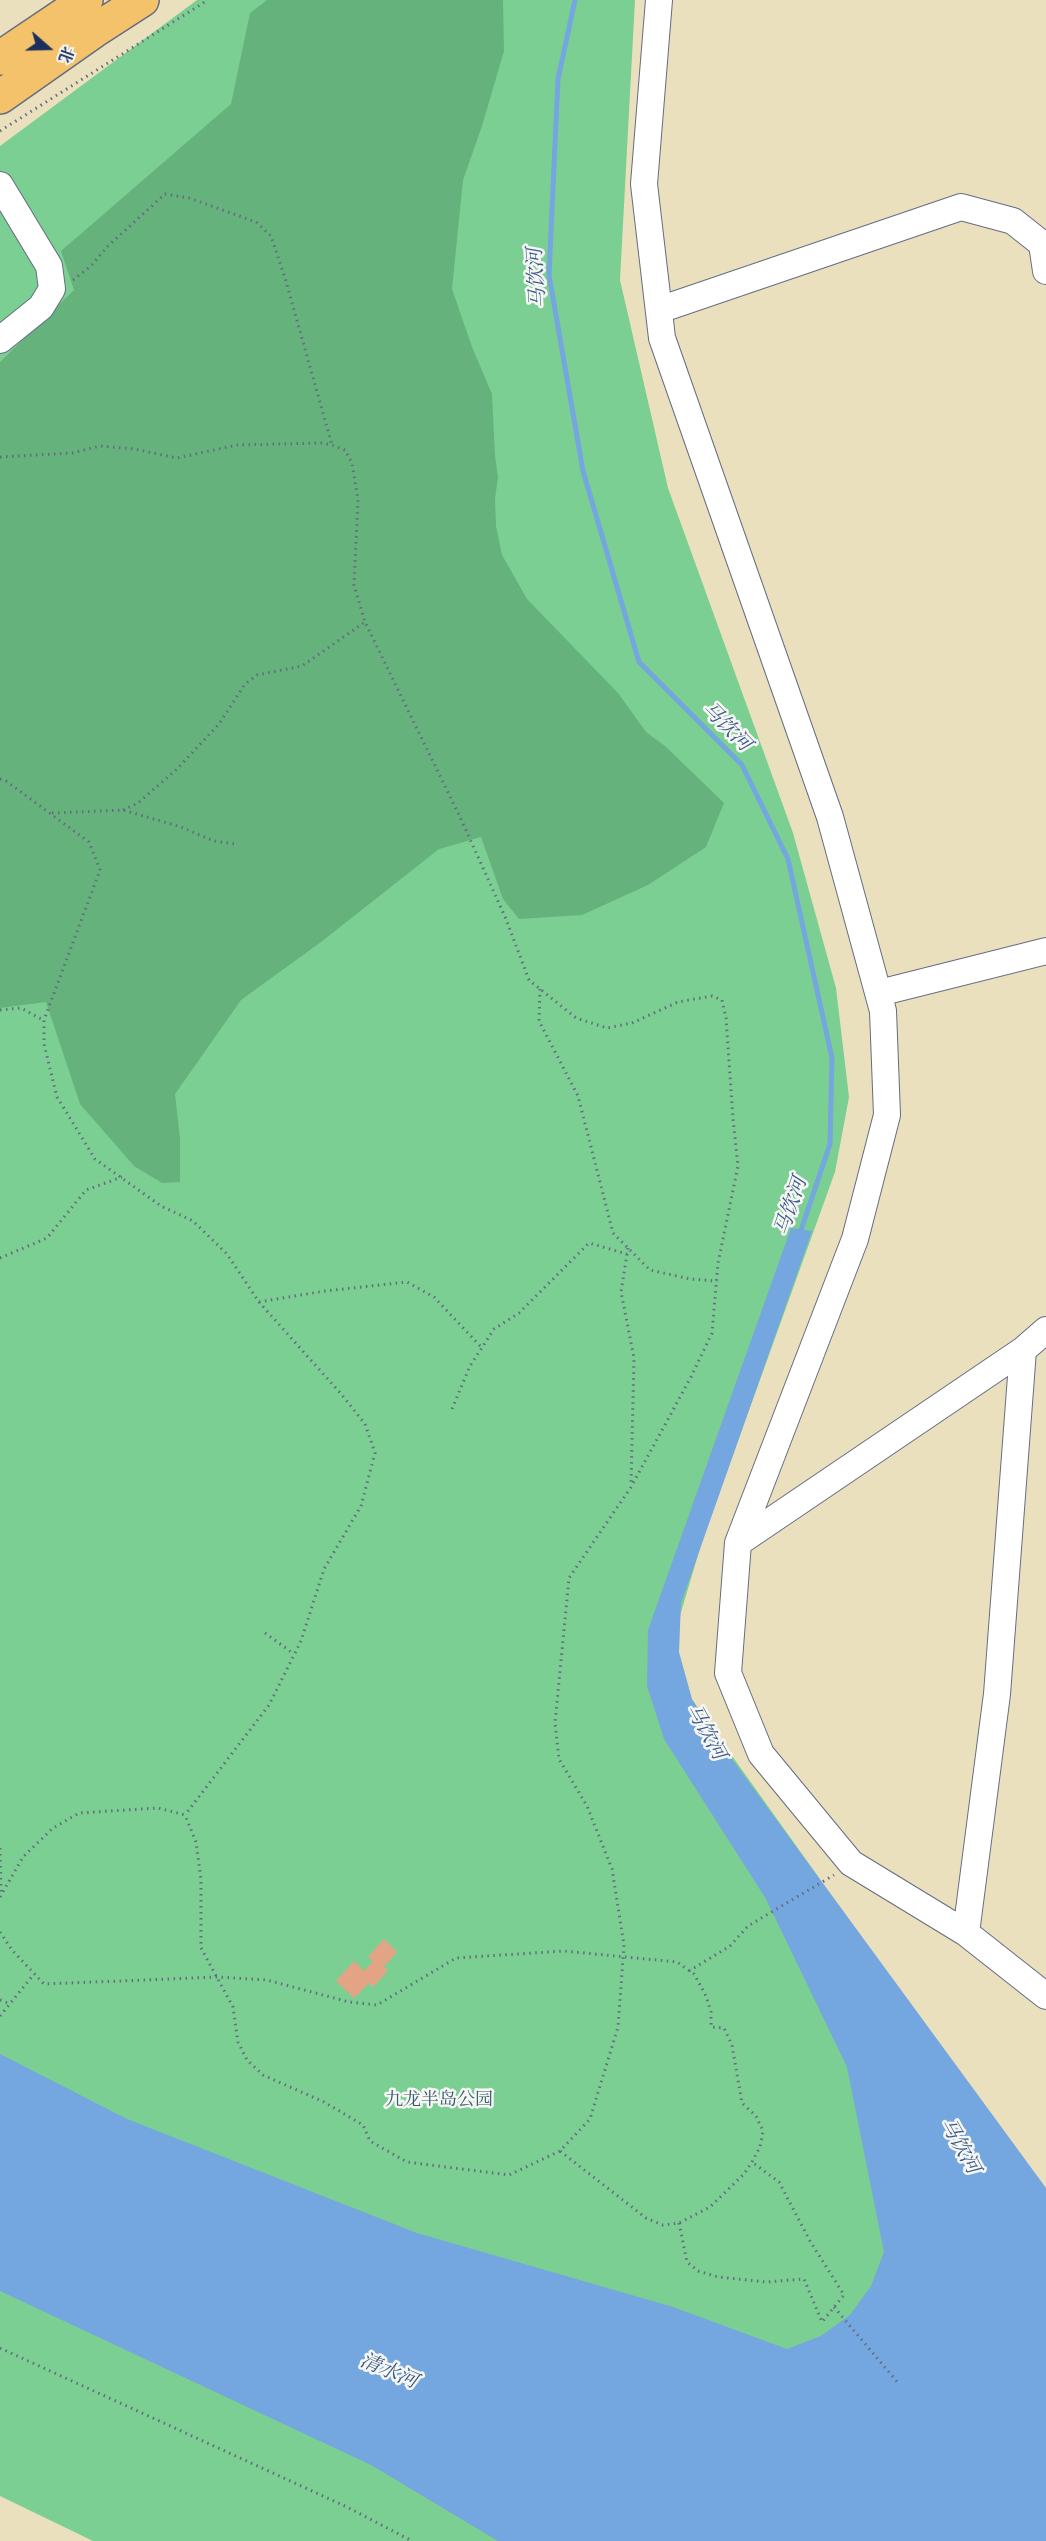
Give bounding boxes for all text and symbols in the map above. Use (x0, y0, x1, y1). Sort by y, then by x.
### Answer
north arrow (18, 18, 78, 78)
text: 北 (52, 43, 78, 65)
water label: 马饮河 (525, 247, 553, 309)
water label: 马饮河 (695, 698, 755, 758)
water label: 马饮河 (772, 1175, 814, 1239)
water label: 马饮河 (679, 1701, 729, 1765)
park label: 九龙半岛公园 (385, 2091, 493, 2113)
water label: 马饮河 (933, 2115, 983, 2179)
water label: 清水河 (356, 2350, 420, 2396)

